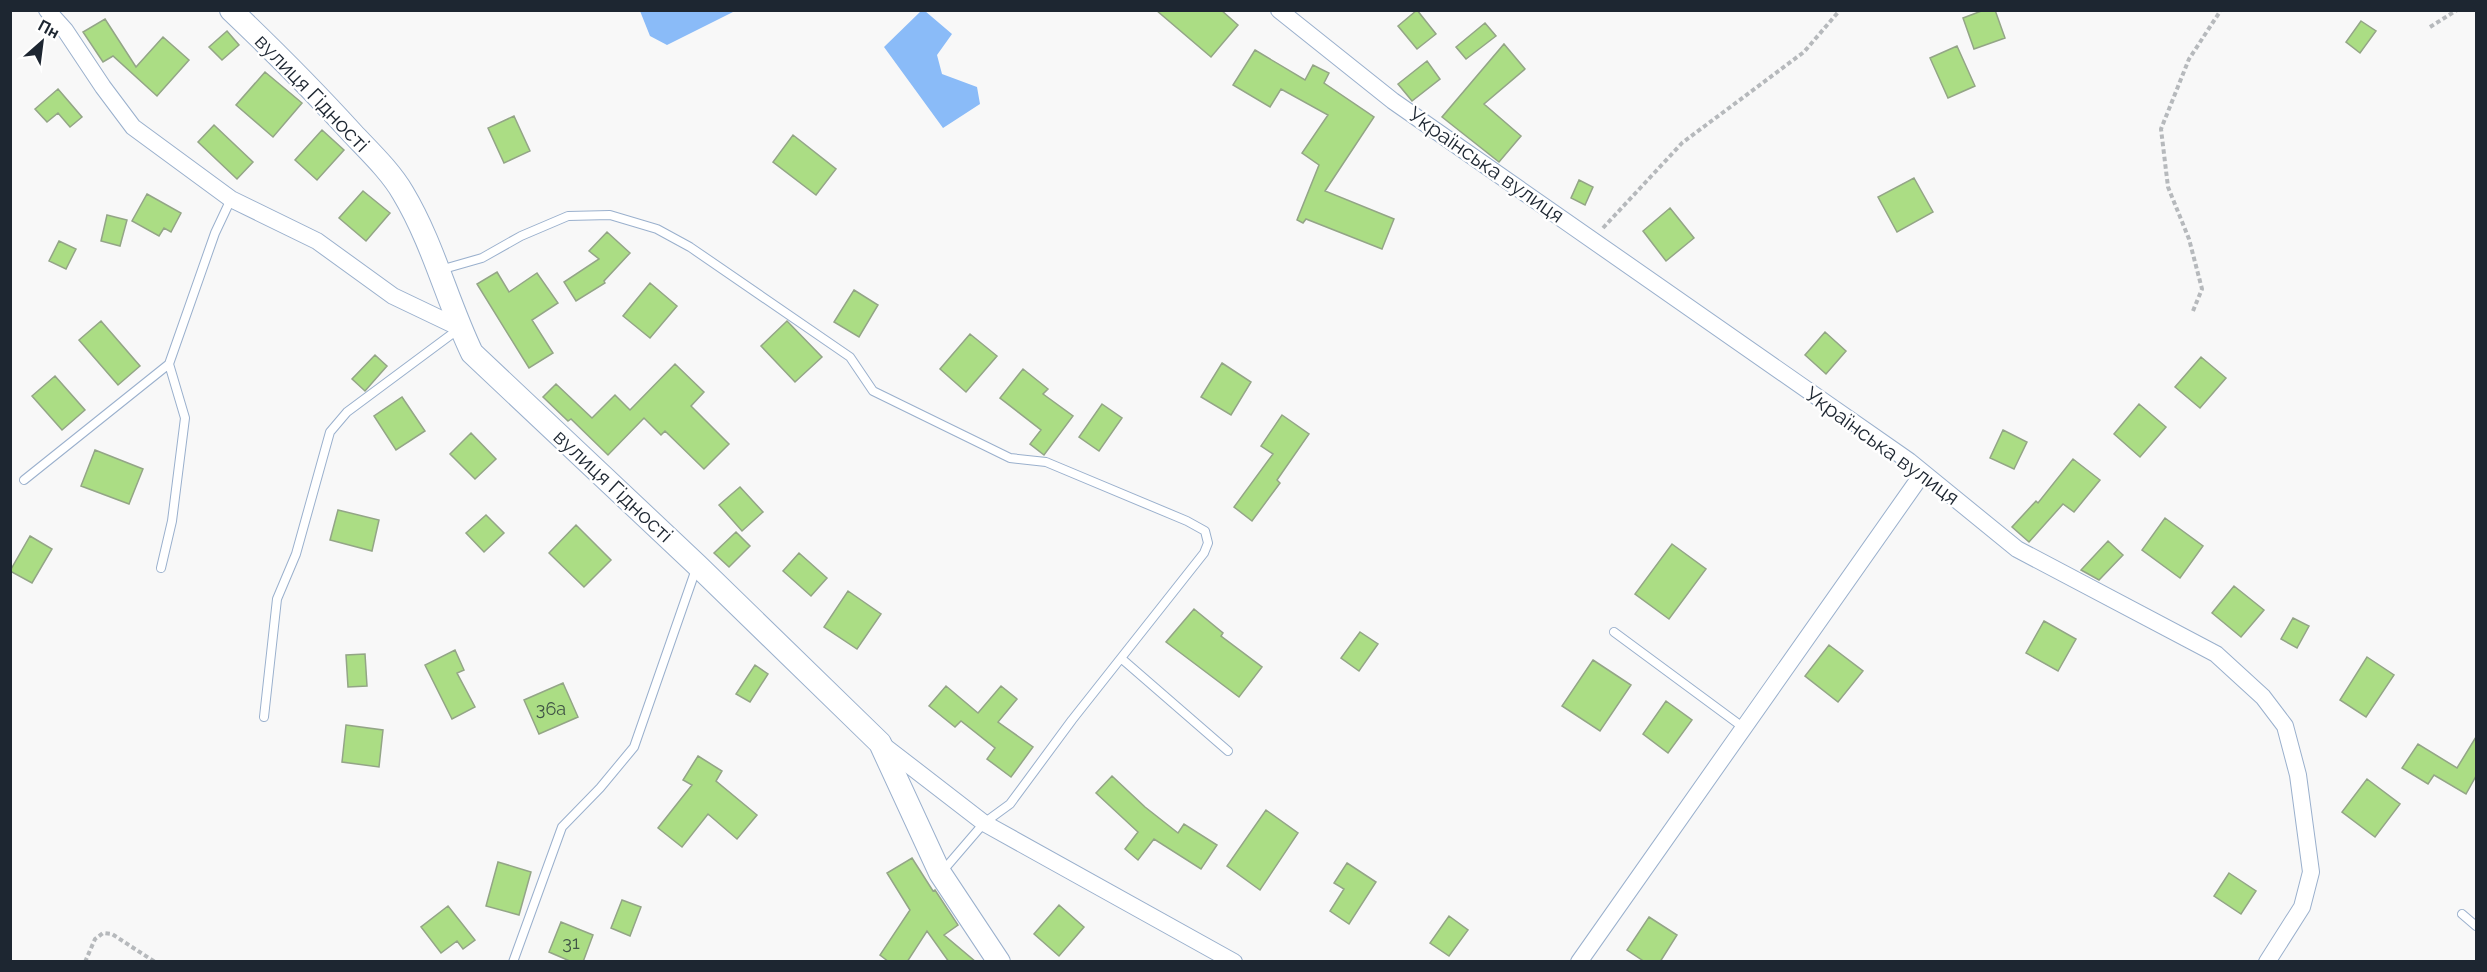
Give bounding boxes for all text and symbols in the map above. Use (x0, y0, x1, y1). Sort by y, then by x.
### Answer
north arrow (12, 12, 72, 72)
text: Пн (35, 16, 63, 43)
street label: вулиця Гідності (250, 29, 375, 157)
street label: Українська вулиця (1404, 101, 1569, 228)
street label: Українська вулиця (1800, 381, 1964, 510)
street label: вулиця Гідності (549, 424, 678, 547)
house number: 36а (536, 698, 566, 719)
house number: 31 (562, 932, 580, 953)

